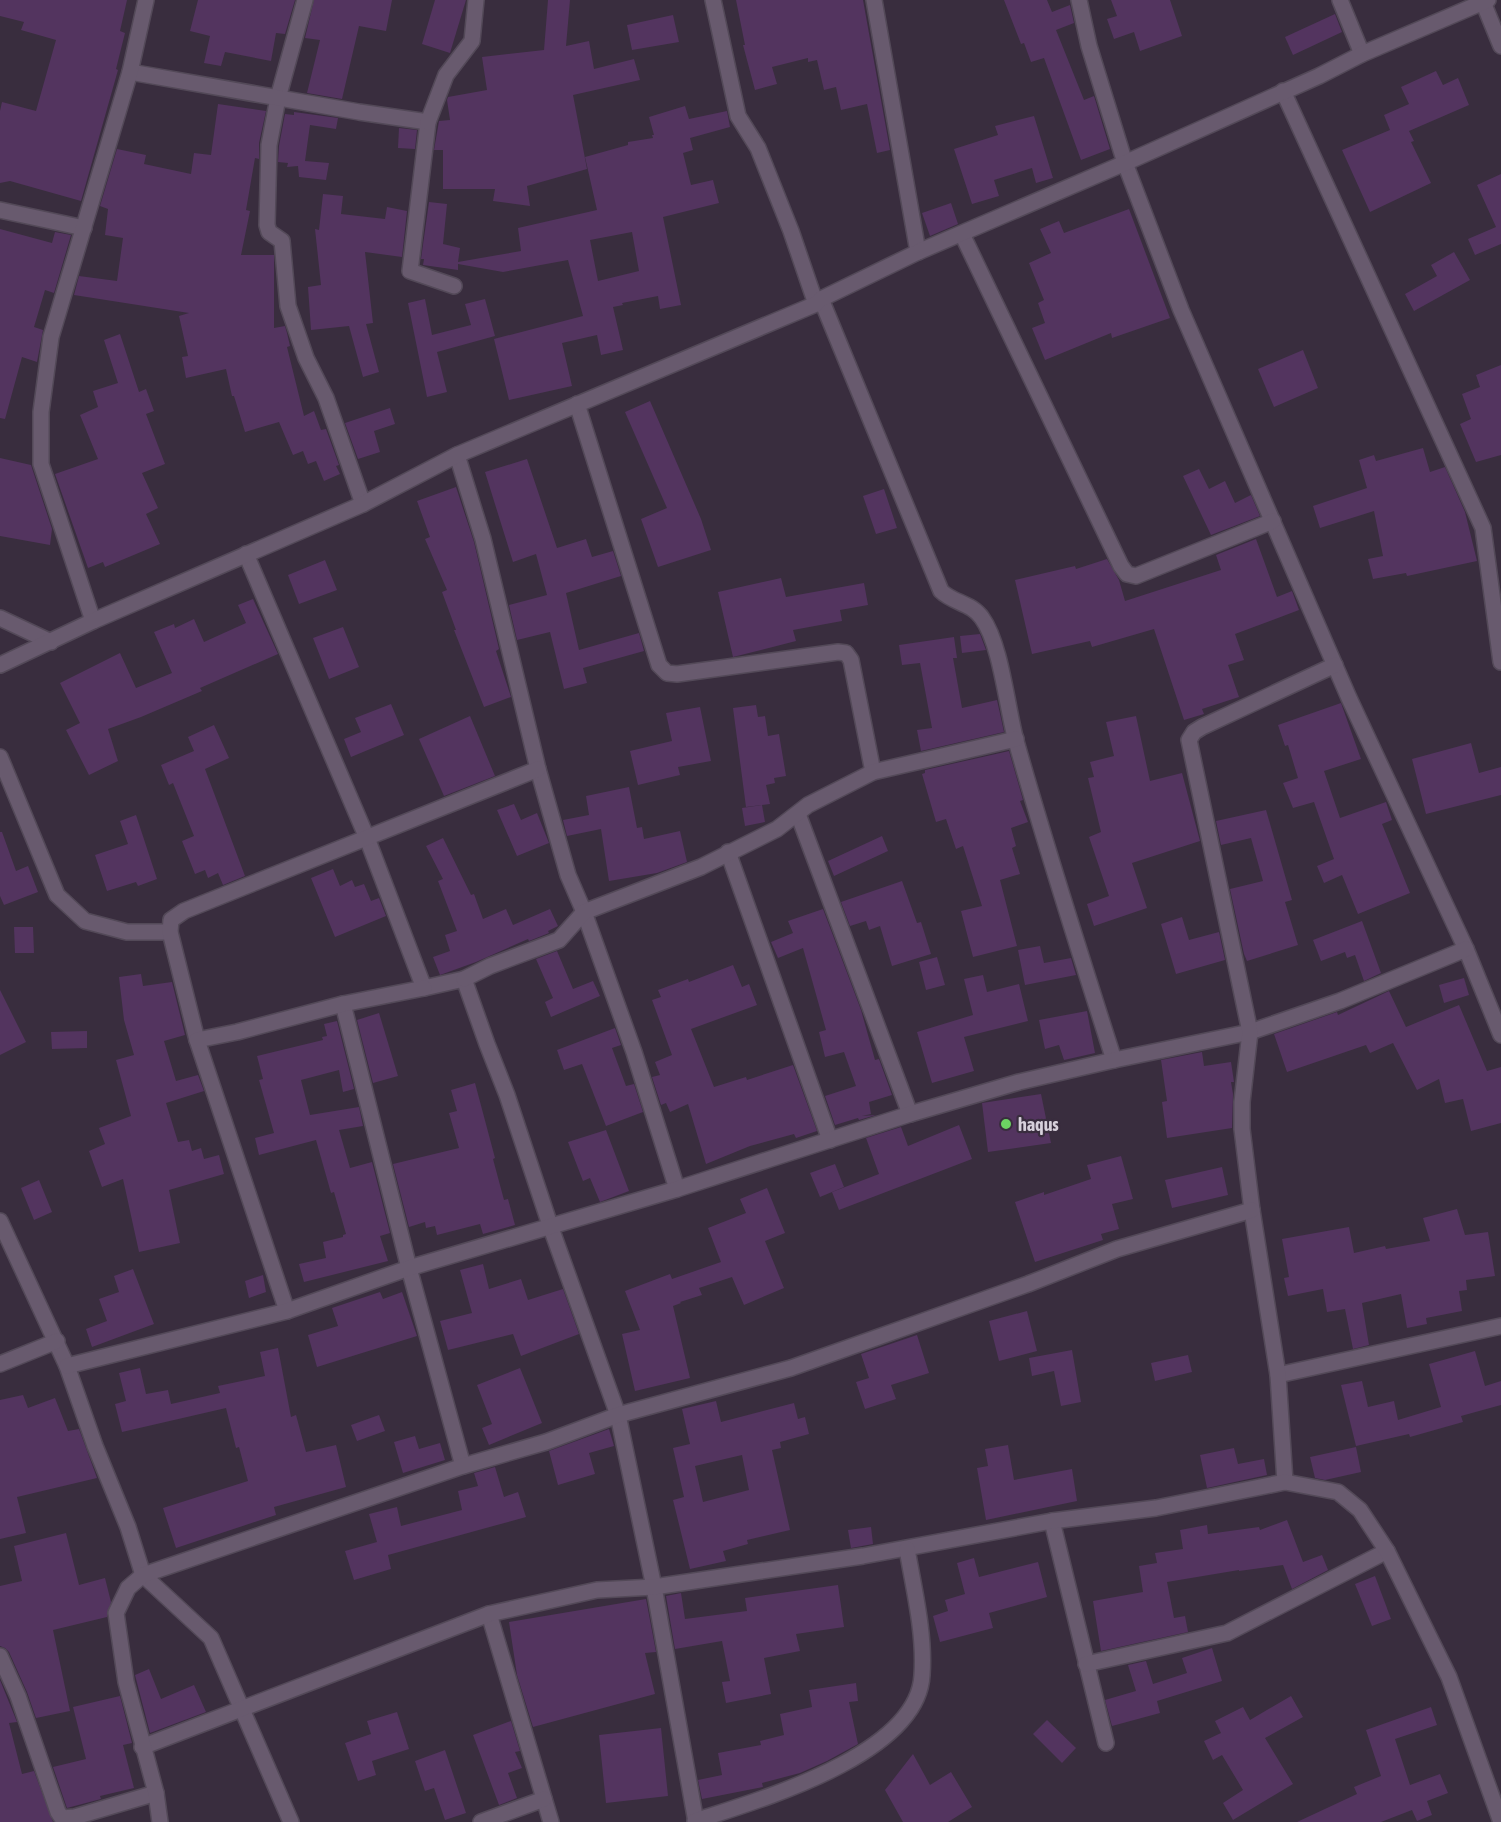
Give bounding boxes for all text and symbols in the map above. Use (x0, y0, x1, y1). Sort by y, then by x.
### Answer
place label: haqus (1018, 1114, 1059, 1135)
marker: haqus (999, 1117, 1013, 1131)

